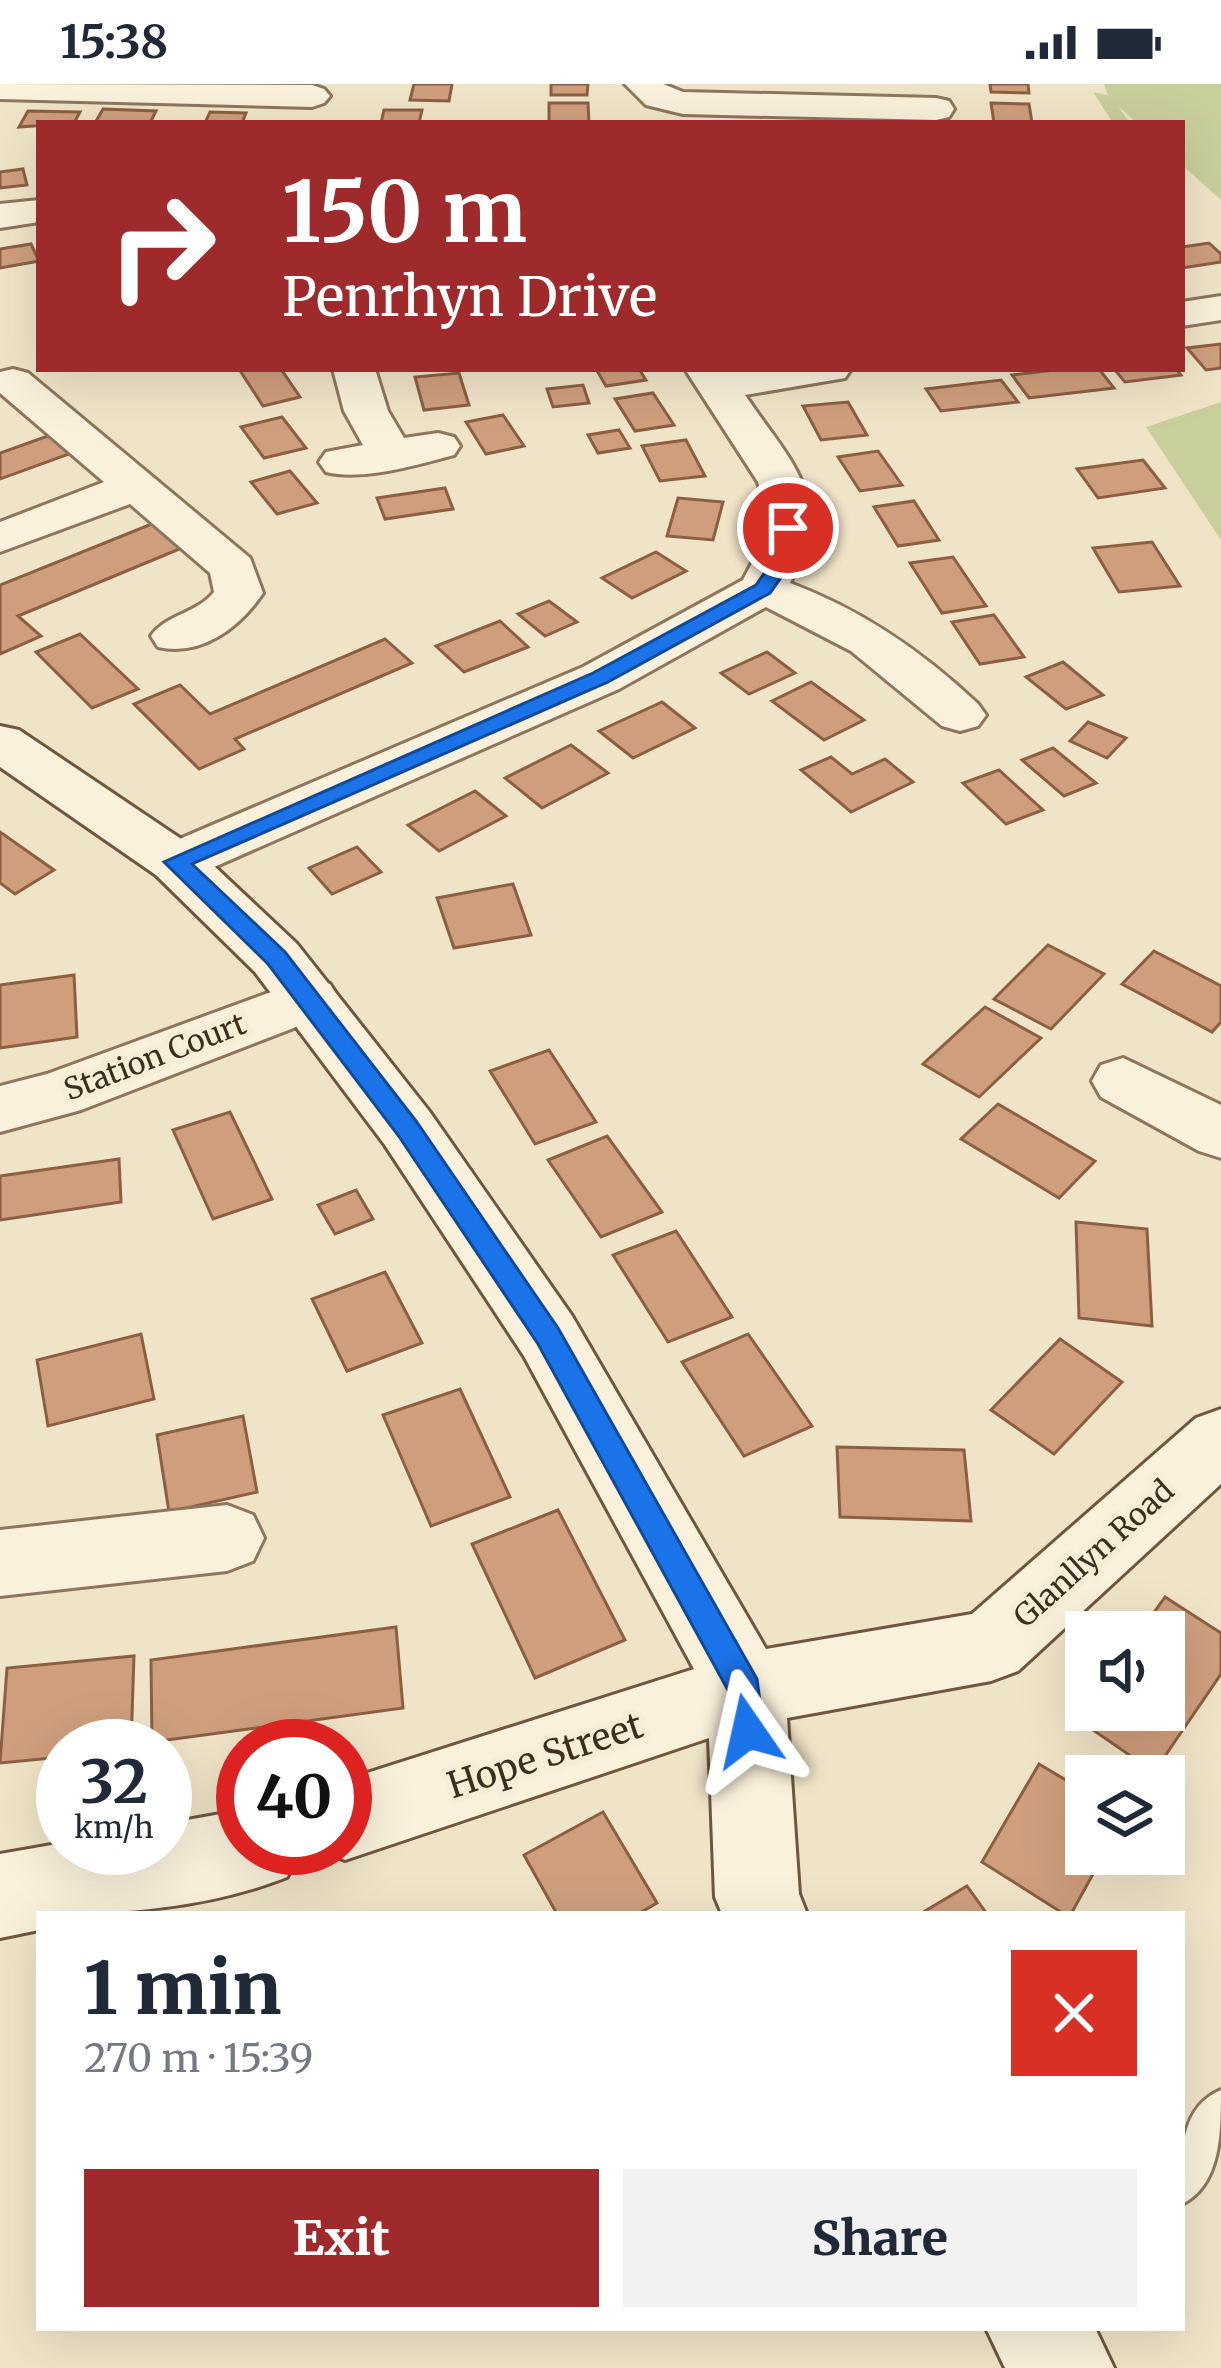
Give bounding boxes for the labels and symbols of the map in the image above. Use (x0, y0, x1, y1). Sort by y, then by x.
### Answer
pin (737, 477, 839, 579)
street label: Station Court (58, 1004, 251, 1108)
street label: Glanllyn Road (1005, 1471, 1181, 1635)
position arrow (685, 1668, 811, 1794)
street label: Hope Street (442, 1703, 649, 1808)
speed limit sign: 40 (216, 1719, 372, 1875)

